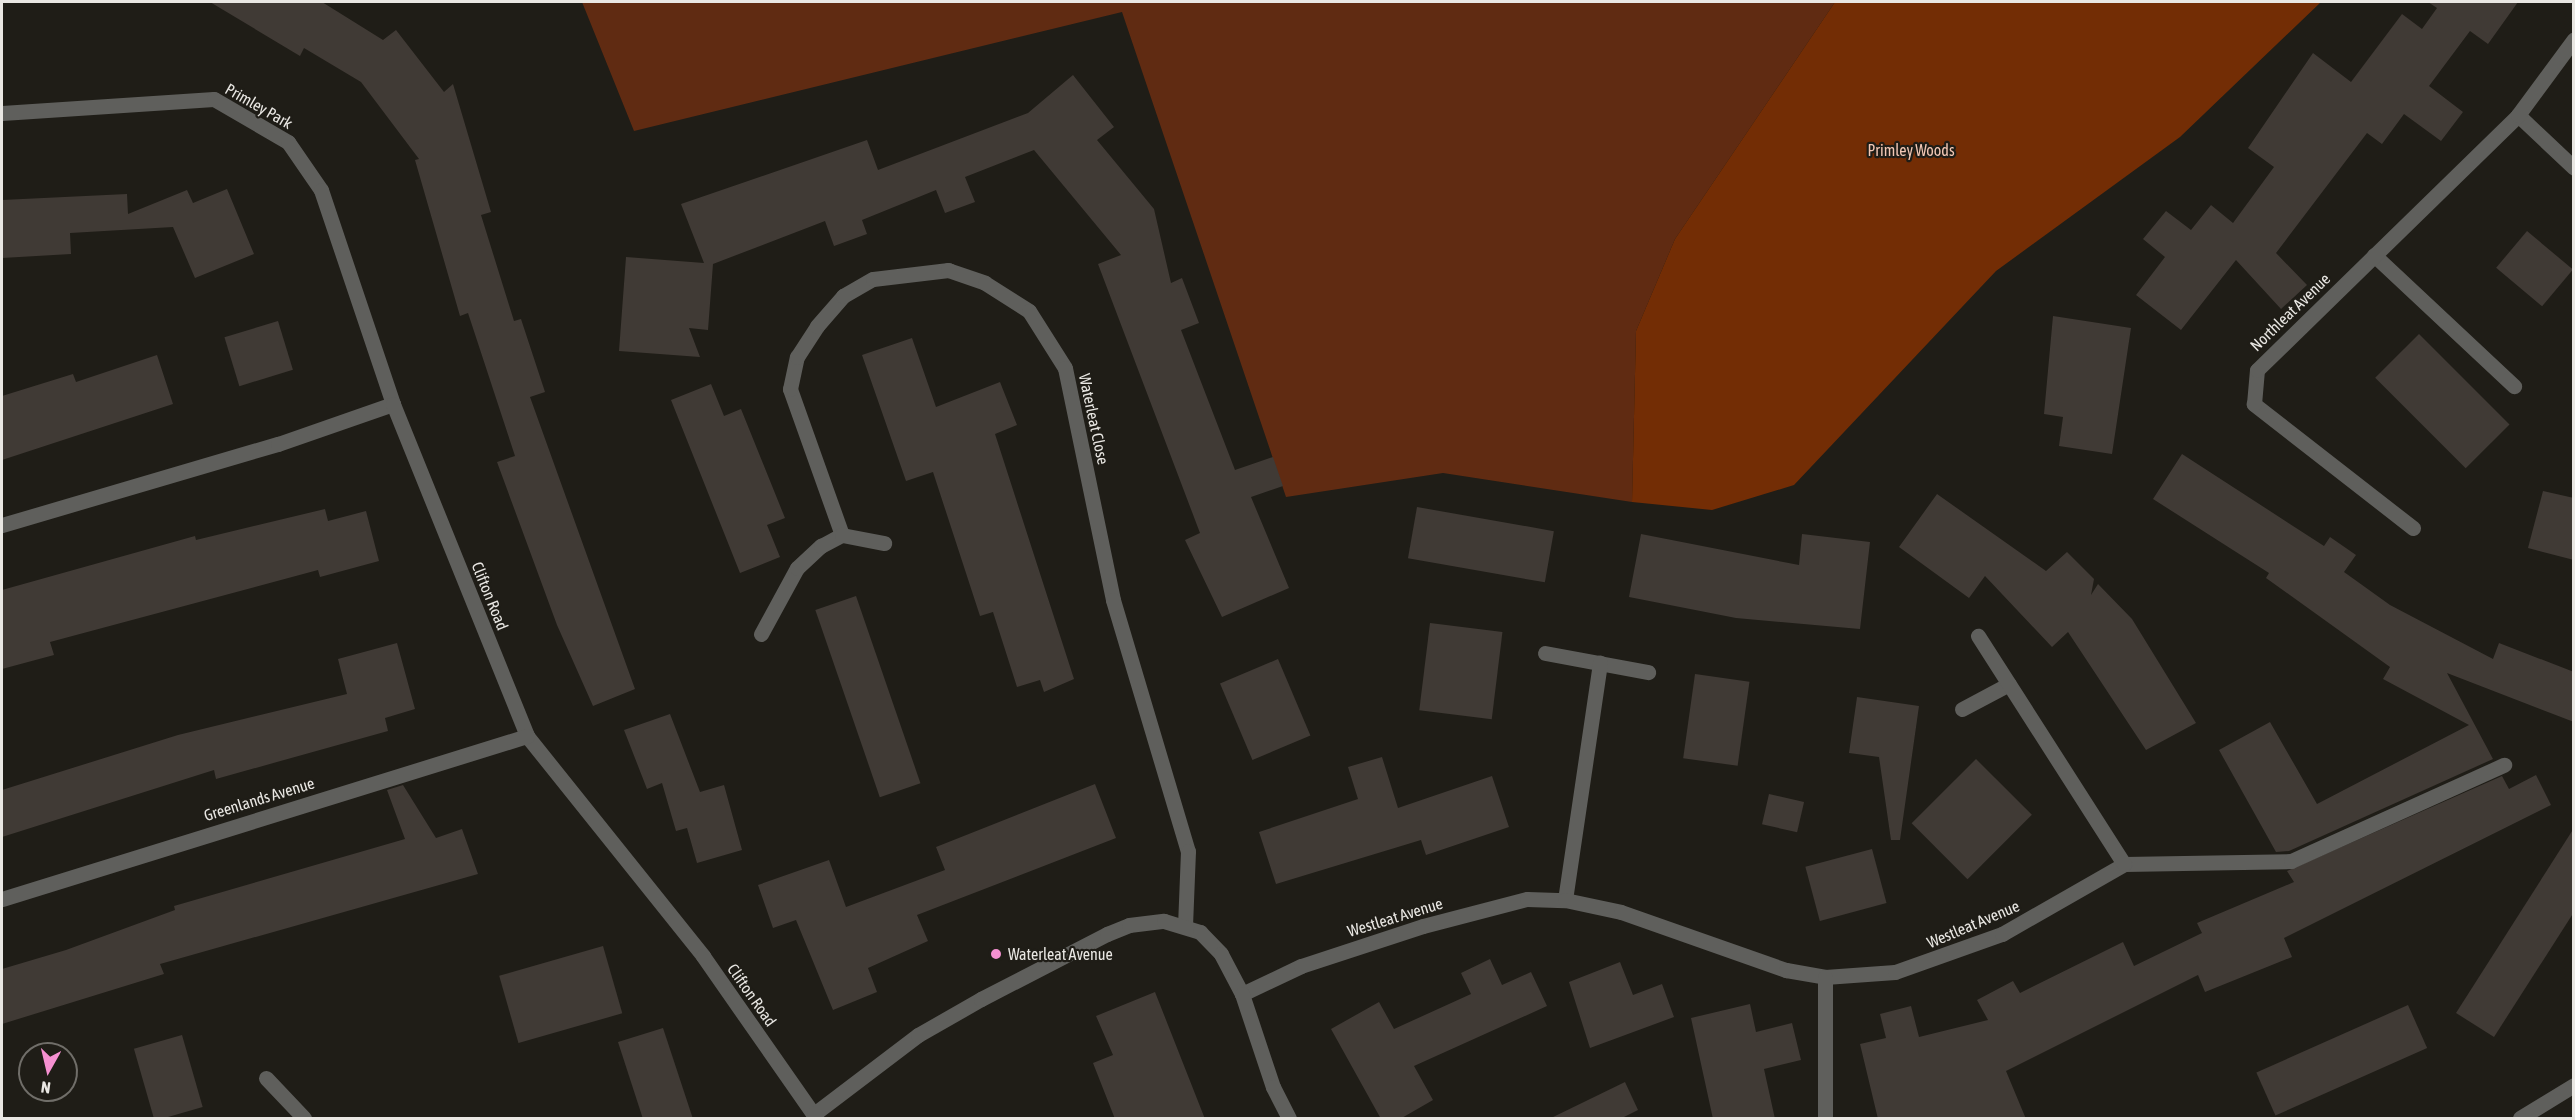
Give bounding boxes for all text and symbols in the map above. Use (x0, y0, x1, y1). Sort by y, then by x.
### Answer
street label: Primley Park (222, 79, 296, 133)
park label: Primley Woods (1867, 140, 1955, 160)
street label: Northleat Avenue (2246, 269, 2334, 355)
street label: Waterleat Close (1075, 372, 1113, 466)
street label: Clifton Road (468, 559, 512, 633)
street label: Greenlands Avenue (201, 773, 317, 825)
street label: Westleat Avenue (1345, 893, 1445, 941)
street label: Westleat Avenue (1924, 896, 2022, 952)
place label: Waterleat Avenue (1008, 944, 1113, 964)
marker: Waterleat Avenue (989, 947, 1003, 961)
street label: Clifton Road (723, 960, 781, 1030)
north arrow (18, 1042, 78, 1102)
text: N (40, 1078, 52, 1097)

